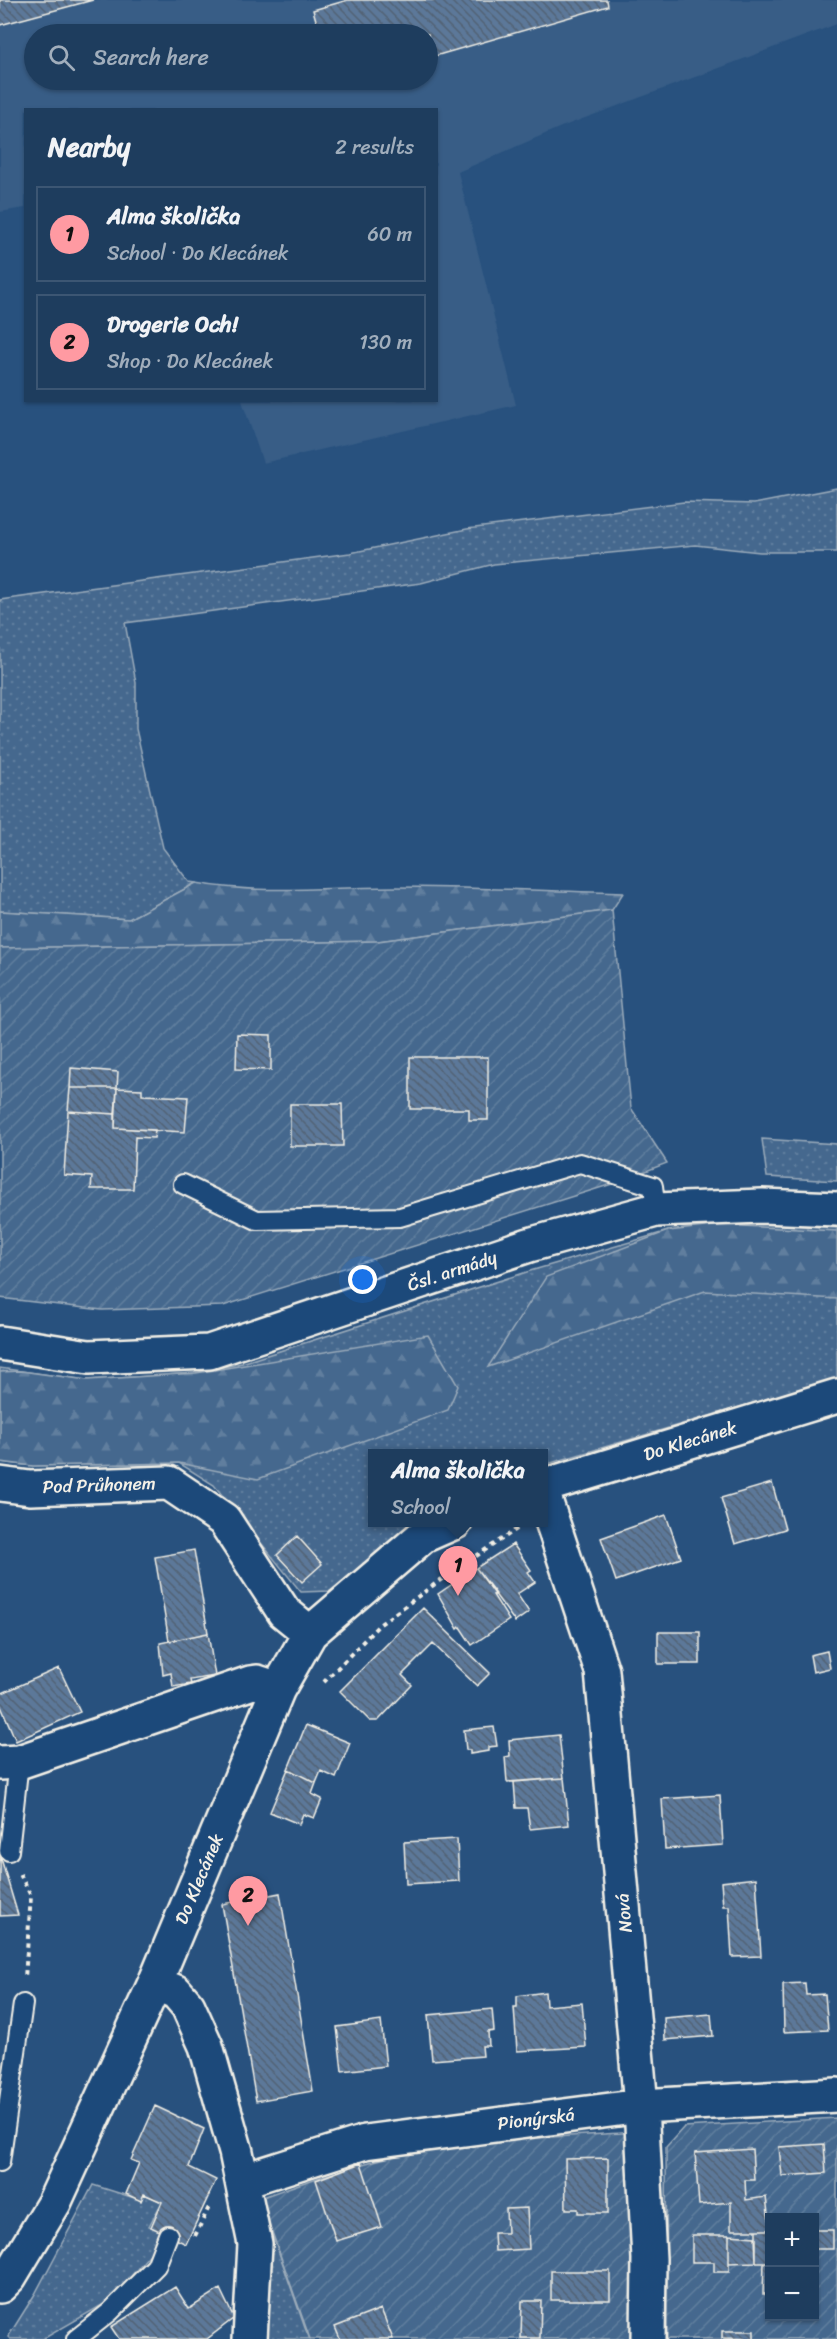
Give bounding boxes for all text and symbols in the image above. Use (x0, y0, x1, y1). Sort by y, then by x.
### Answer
search box (24, 24, 438, 90)
text: Search here (93, 38, 209, 77)
icon: search (45, 41, 78, 74)
text: Nearby (48, 124, 130, 170)
text: 2 results (335, 130, 414, 165)
text: Alma školička (107, 197, 240, 236)
text: 1 (65, 217, 74, 252)
text: 60 m (367, 217, 412, 252)
text: School · Do Klecánek (107, 236, 288, 271)
text: Drogerie Och! (107, 305, 238, 344)
text: 2 (64, 325, 75, 360)
text: 130 m (359, 325, 412, 360)
text: Shop · Do Klecánek (107, 344, 273, 379)
street label: Čsl. armády (403, 1241, 502, 1301)
your location (348, 1265, 377, 1294)
street label: Do Klecánek (639, 1412, 741, 1470)
popup (368, 1449, 548, 1527)
text: Alma školička (391, 1451, 525, 1490)
street label: Pod Průhonem (42, 1467, 156, 1503)
text: School (391, 1490, 450, 1525)
pin: 1 (438, 1546, 478, 1596)
street label: Do Klecánek (166, 1828, 233, 1929)
pin: 2 (228, 1876, 268, 1926)
street label: Nová (606, 1892, 642, 1934)
street label: Pionýrská (496, 2098, 576, 2140)
map controls (765, 2213, 819, 2321)
button: + (765, 2213, 819, 2267)
button: − (765, 2267, 819, 2321)

